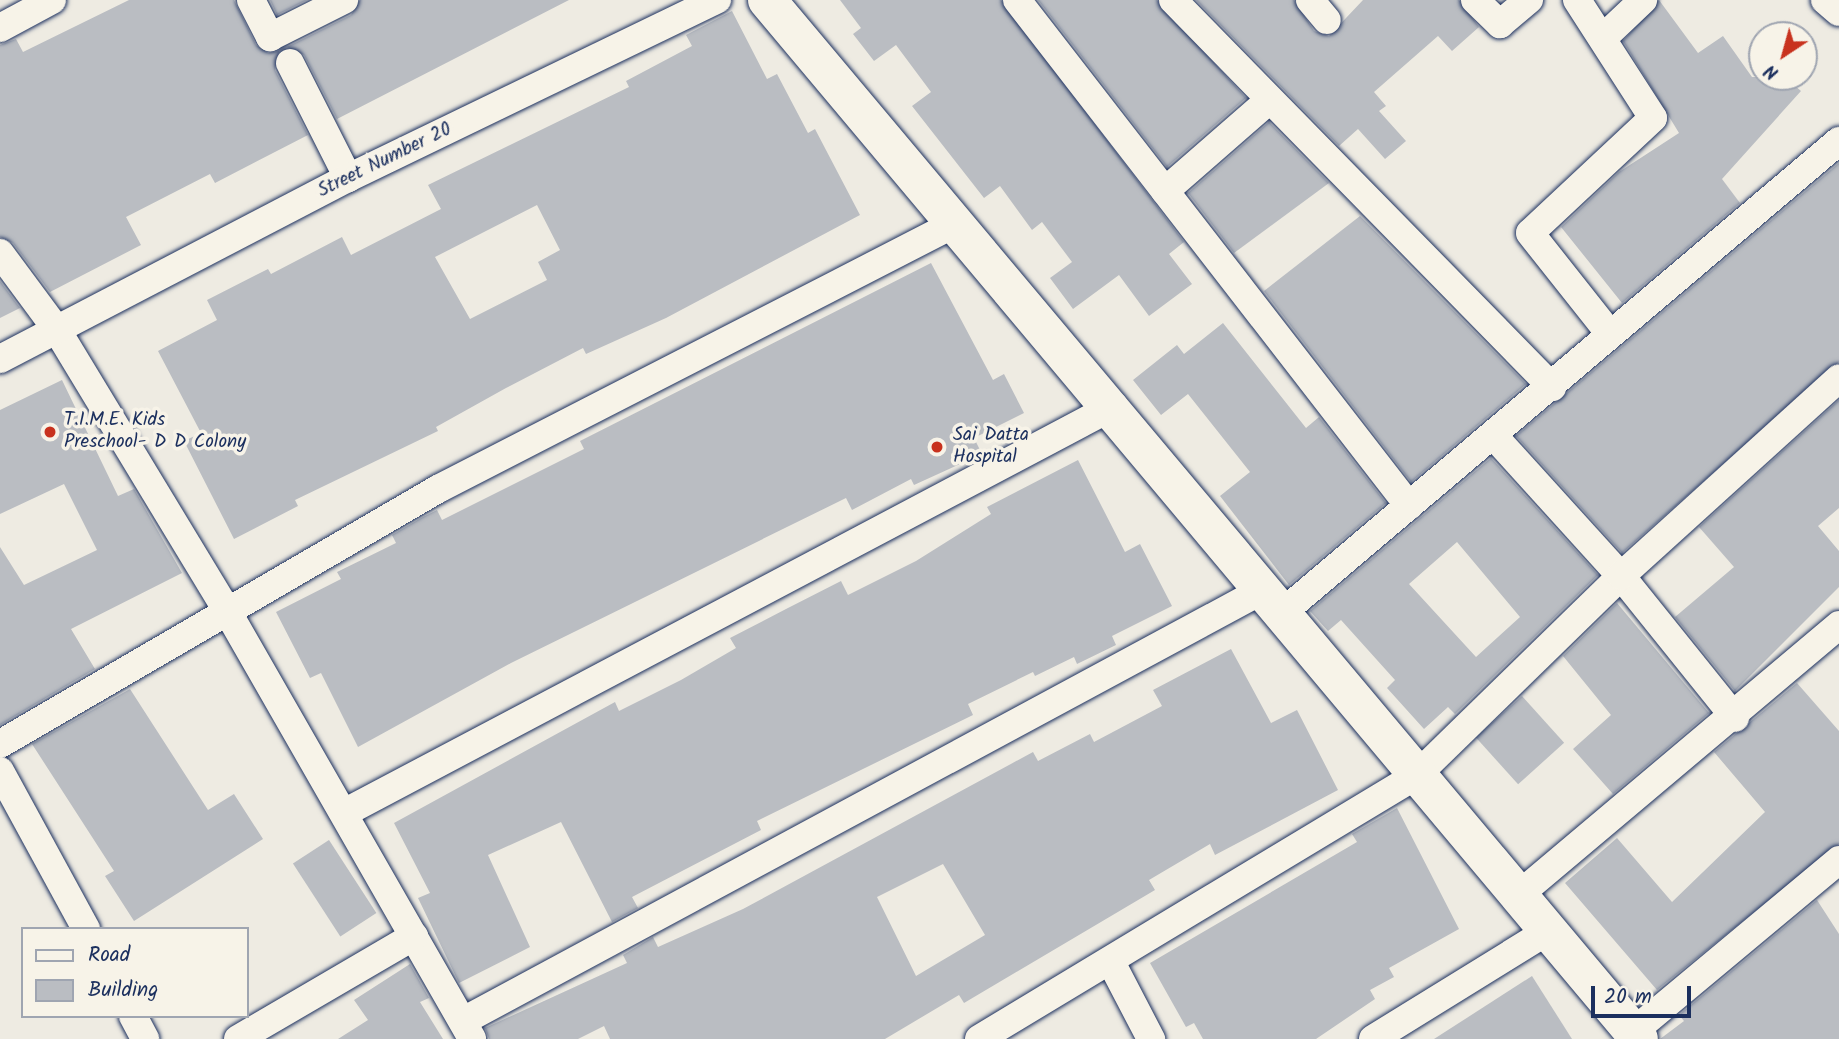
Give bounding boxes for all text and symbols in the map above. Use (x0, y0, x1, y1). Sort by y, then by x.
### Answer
north arrow (1748, 21, 1818, 91)
text: N (1758, 56, 1786, 87)
street label: Street Number 20 (314, 119, 456, 203)
place label: T.I.M.E. Kids Preschool- D D Colony (64, 410, 246, 454)
marker: T.I.M.E. Kids Preschool- D D Colony (42, 424, 58, 440)
place label: Sai Datta Hospital (953, 425, 1029, 469)
marker: Sai Datta Hospital (927, 437, 947, 457)
legend (21, 927, 248, 1018)
text: Road (88, 939, 130, 972)
scale bar (1594, 972, 1694, 1016)
text: Building (88, 974, 158, 1007)
text: 20 m (1604, 981, 1652, 1014)

